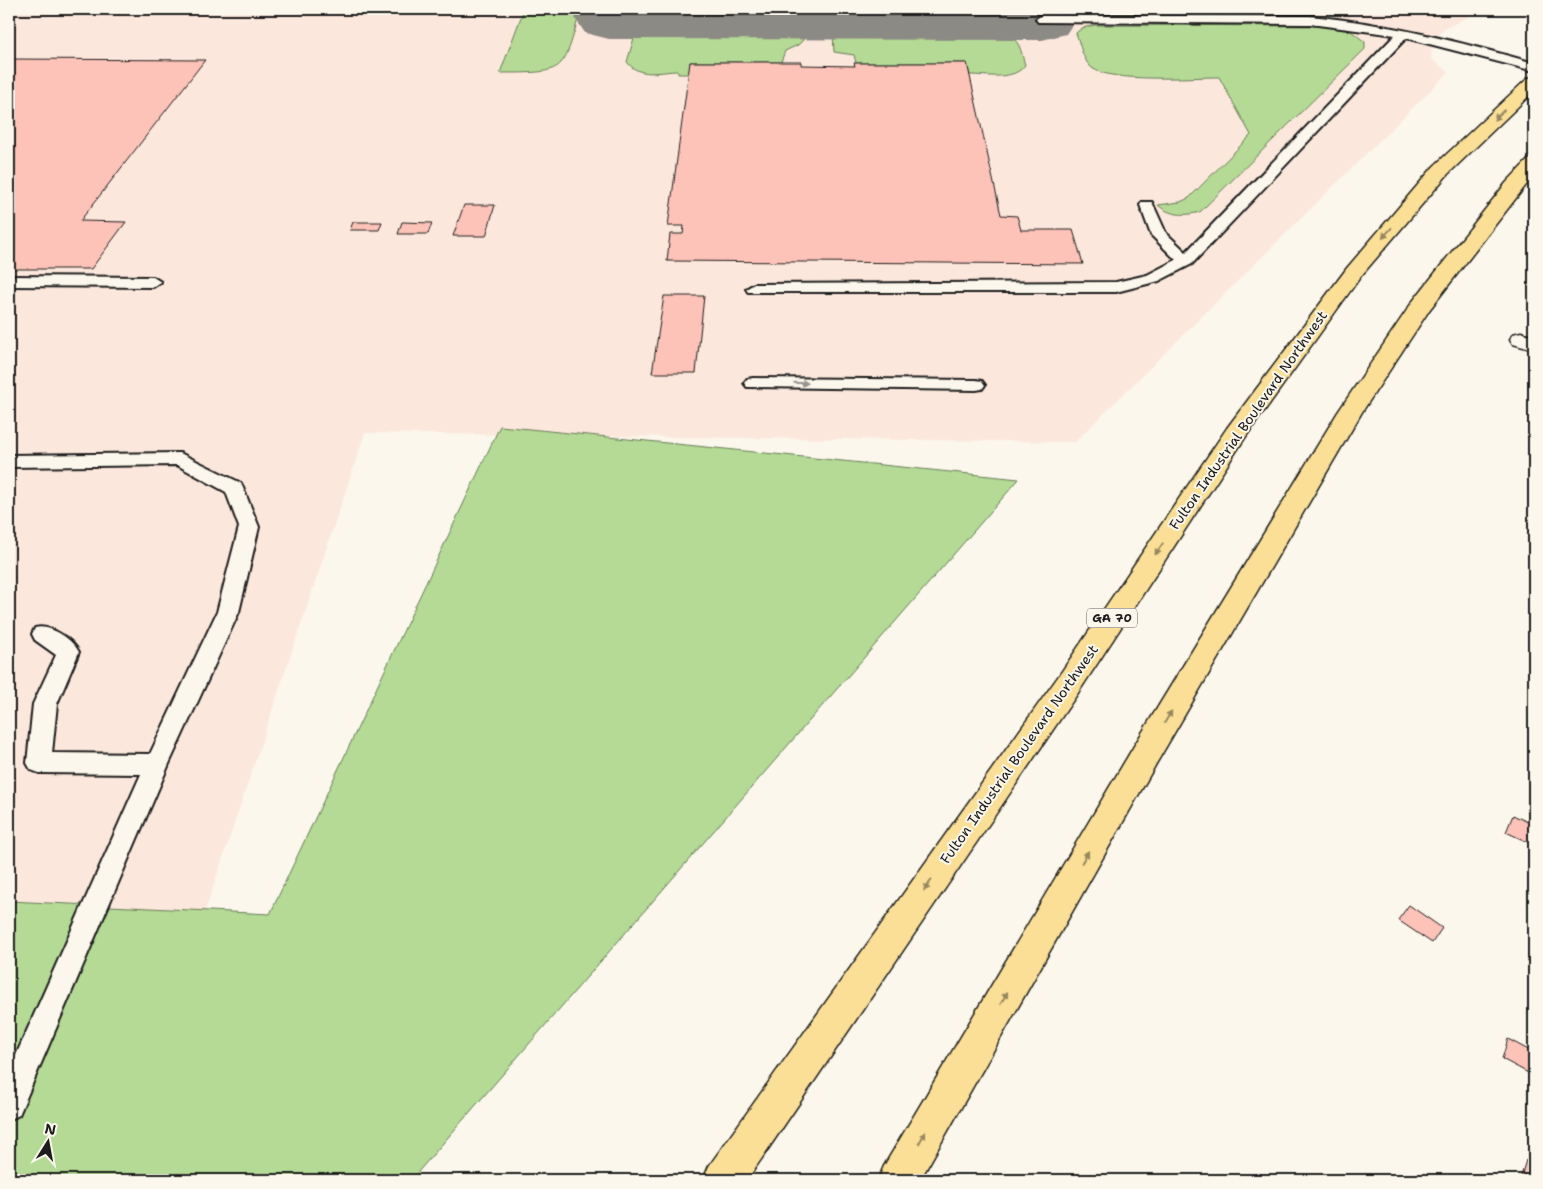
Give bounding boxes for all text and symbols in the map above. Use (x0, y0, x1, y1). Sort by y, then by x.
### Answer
one-way arrow (1493, 109, 1505, 121)
one-way arrow (1381, 227, 1393, 239)
street label: Fulton Industrial Boulevard Northwest (1165, 307, 1331, 533)
one-way arrow (794, 379, 810, 387)
one-way arrow (1154, 542, 1163, 556)
road number: GA 70 (1087, 608, 1137, 628)
street label: Fulton Industrial Boulevard Northwest (936, 641, 1102, 867)
one-way arrow (1163, 710, 1172, 723)
one-way arrow (1081, 851, 1090, 864)
one-way arrow (923, 878, 933, 892)
one-way arrow (999, 991, 1008, 1004)
north arrow (22, 1116, 72, 1166)
text: N (43, 1119, 58, 1139)
one-way arrow (918, 1131, 926, 1146)

